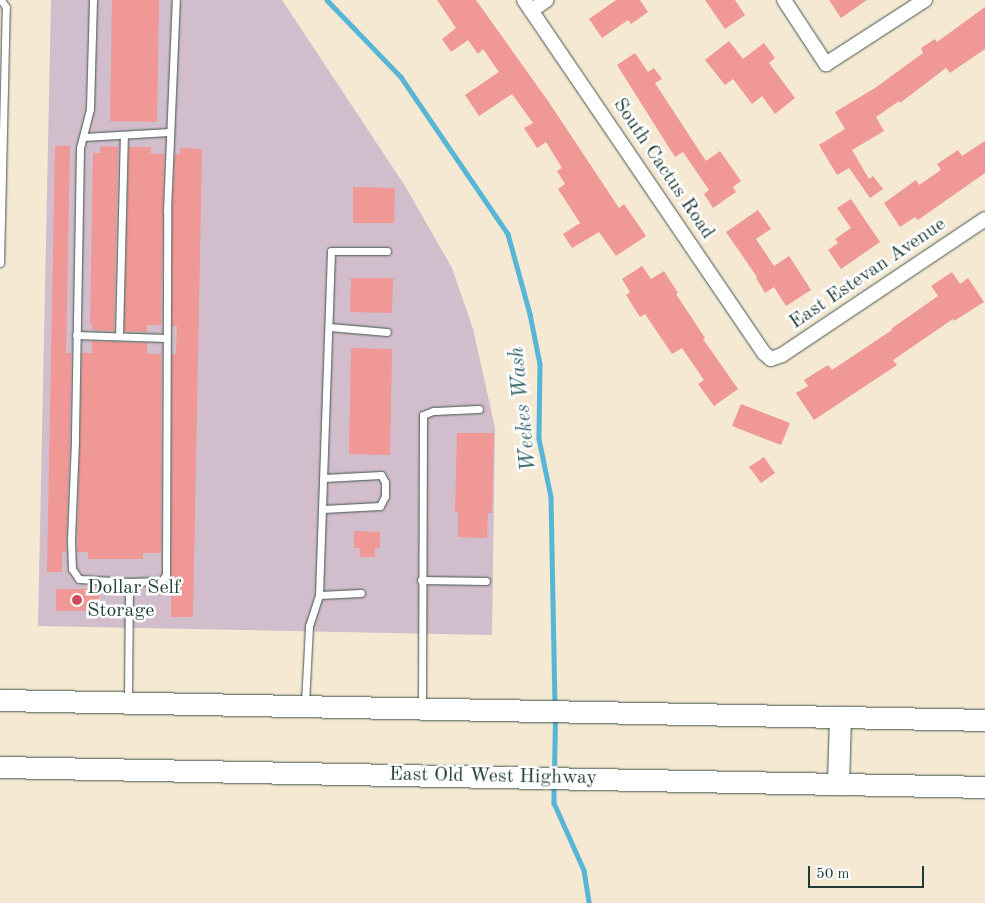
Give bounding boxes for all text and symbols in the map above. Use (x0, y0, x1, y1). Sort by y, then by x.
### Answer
street label: South Cactus Road (607, 94, 719, 244)
street label: East Estevan Avenue (785, 213, 951, 335)
water label: Weekes Wash (505, 345, 543, 473)
place label: Dollar Self Storage (87, 576, 181, 623)
marker: Dollar Self Storage (71, 594, 83, 606)
street label: East Old West Highway (389, 763, 597, 791)
scale bar (810, 856, 926, 888)
text: 50 m (816, 867, 850, 882)

